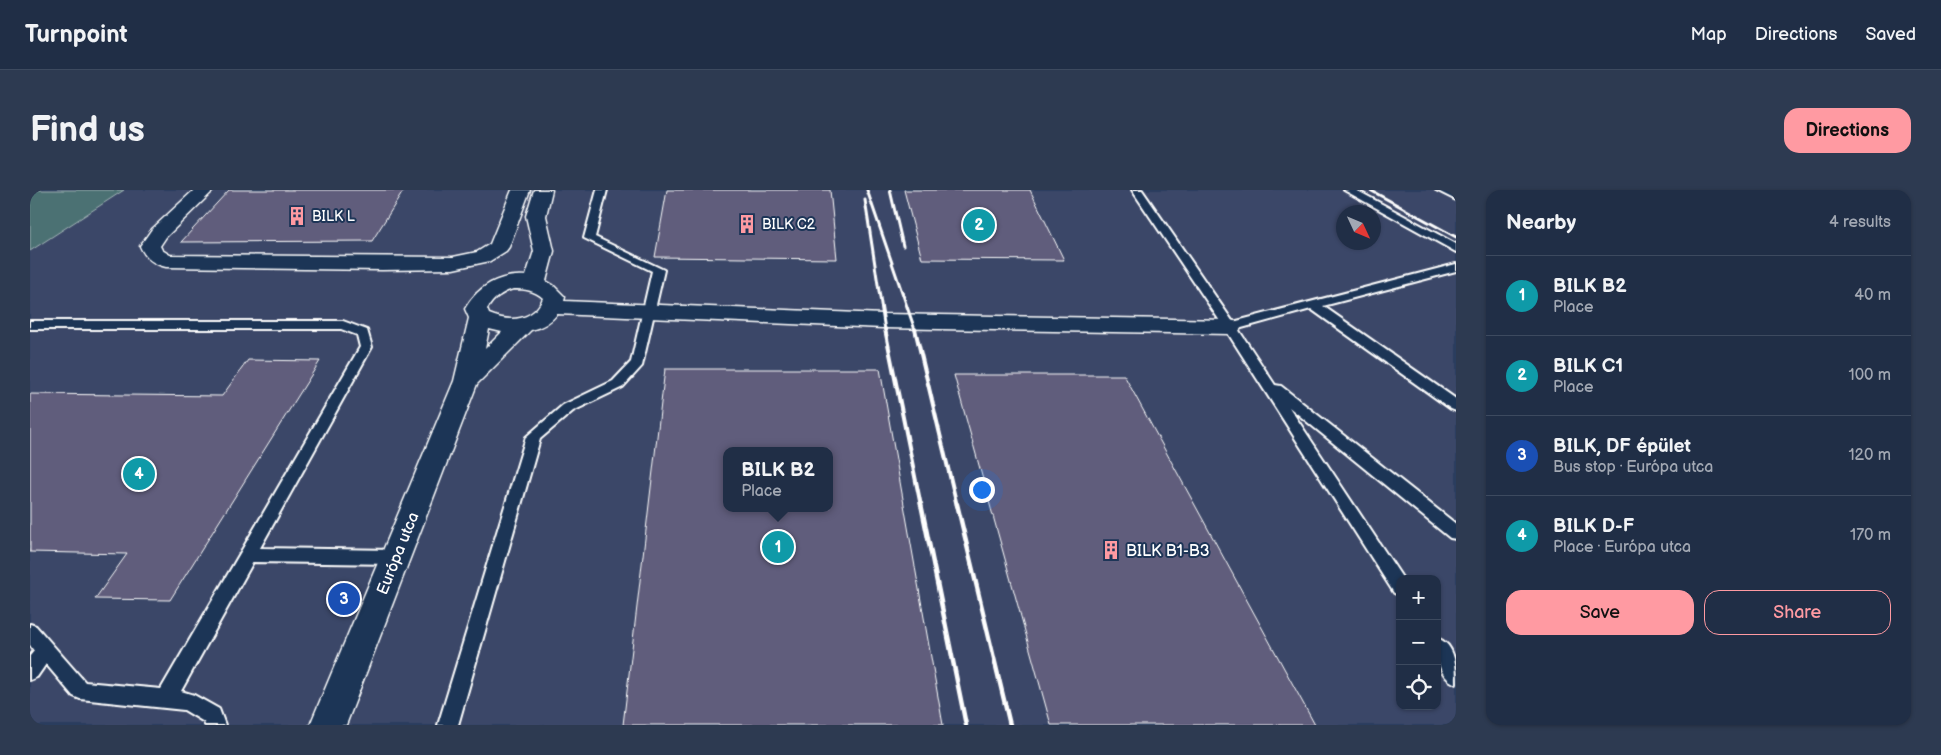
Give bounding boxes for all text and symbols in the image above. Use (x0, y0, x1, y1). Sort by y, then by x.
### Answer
text: Turnpoint (25, 20, 128, 49)
text: Map (1691, 24, 1727, 45)
text: Directions (1755, 24, 1837, 45)
text: Saved (1865, 24, 1916, 45)
button: Directions (1784, 108, 1911, 153)
text: Find us (30, 109, 145, 152)
building icon: BILK L (286, 205, 308, 227)
north arrow (1336, 205, 1381, 250)
pin: 2 (963, 206, 995, 244)
place label: BILK L (312, 208, 355, 225)
text: Nearby (1506, 210, 1576, 235)
building icon: BILK C2 (736, 213, 758, 235)
text: 4 results (1829, 213, 1891, 232)
place label: BILK C2 (762, 216, 816, 233)
text: BILK B2 (1553, 275, 1627, 298)
text: 1 (1519, 286, 1525, 305)
text: 40 m (1854, 286, 1891, 305)
text: Place (1553, 298, 1594, 317)
text: BILK C1 (1553, 355, 1623, 378)
text: 2 (1517, 366, 1527, 385)
text: 100 m (1848, 366, 1891, 385)
text: Place (1553, 378, 1594, 397)
text: BILK, DF épület (1553, 435, 1691, 458)
text: 3 (1517, 446, 1527, 465)
text: 120 m (1848, 446, 1891, 465)
popup (723, 447, 833, 512)
pin: 4 (123, 455, 155, 493)
text: Bus stop · Európa utca (1553, 458, 1713, 477)
text: BILK B2 (741, 459, 815, 482)
your location (969, 477, 995, 503)
text: Place (741, 482, 782, 501)
street label: Európa utca (373, 510, 424, 598)
text: BILK D-F (1553, 515, 1634, 538)
text: 4 (1517, 526, 1527, 545)
text: 170 m (1850, 526, 1891, 545)
pin: 1 (762, 528, 794, 566)
text: Place · Európa utca (1553, 538, 1691, 557)
building icon: BILK B1-B3 (1100, 539, 1122, 561)
place label: BILK B1-B3 (1126, 542, 1210, 561)
map controls (1396, 575, 1441, 710)
button: + (1396, 575, 1441, 620)
pin: 3 (328, 580, 360, 618)
button: Save (1506, 590, 1694, 635)
button: Share (1704, 590, 1891, 635)
button: − (1396, 620, 1441, 665)
button: locate (1396, 665, 1441, 710)

